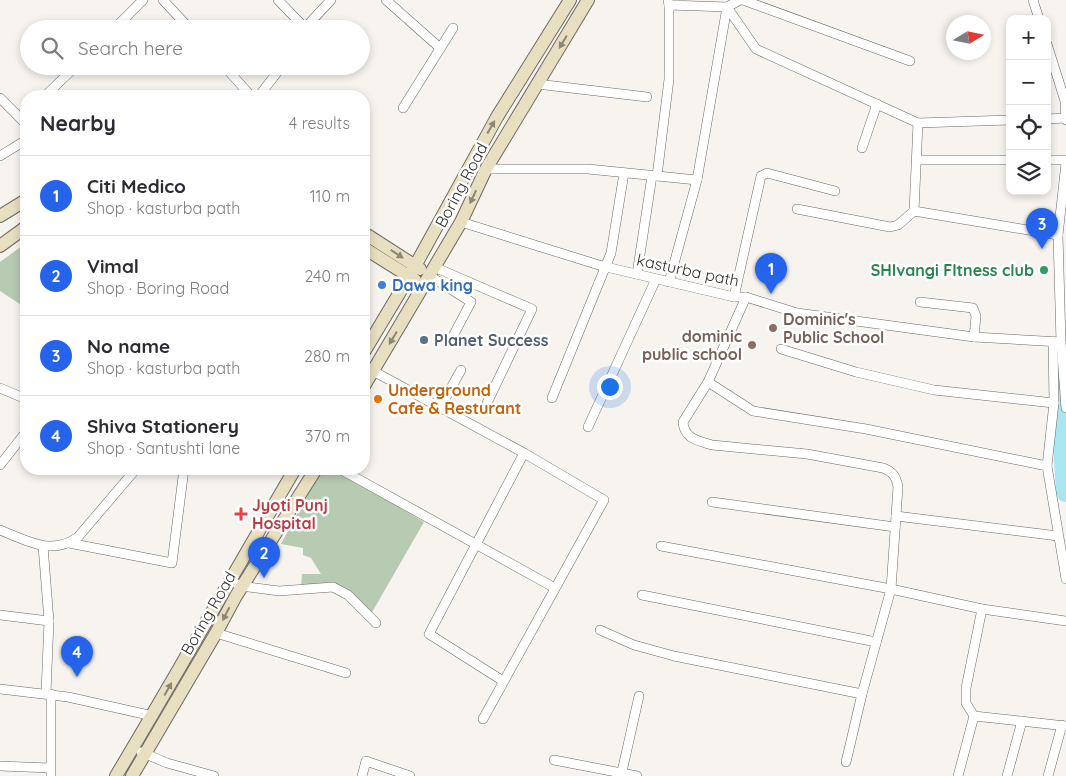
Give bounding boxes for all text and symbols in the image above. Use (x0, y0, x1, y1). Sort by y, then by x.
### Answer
north arrow (946, 15, 991, 60)
map controls (1006, 15, 1051, 195)
button: + (1006, 15, 1051, 60)
search box (20, 20, 370, 75)
icon: search (38, 34, 66, 62)
one-way arrow (559, 35, 568, 48)
text: Search here (78, 36, 183, 60)
button: − (1006, 60, 1051, 105)
button: locate (1006, 105, 1051, 150)
text: Nearby (40, 110, 116, 136)
text: 4 results (289, 113, 350, 133)
one-way arrow (487, 120, 496, 133)
street label: Boring Road (430, 139, 492, 231)
button: layers (1006, 150, 1051, 195)
text: Citi Medico (87, 174, 186, 198)
text: 1 (53, 186, 59, 206)
text: 110 m (310, 186, 350, 206)
one-way arrow (469, 190, 477, 204)
text: Shop · kasturba path (87, 198, 240, 218)
pin: 3 (1026, 208, 1058, 249)
one-way arrow (390, 249, 404, 259)
street label: kasturba path (635, 249, 741, 291)
pin: 1 (755, 253, 787, 294)
text: Vimal (87, 254, 139, 278)
place label: SHIvangi FItness club (871, 260, 1034, 280)
marker: SHIvangi FItness club (1038, 264, 1050, 276)
text: 2 (51, 266, 61, 286)
text: 240 m (304, 266, 350, 286)
place label: Dawa king (392, 275, 473, 295)
text: Shop · Boring Road (87, 278, 229, 298)
marker: Dawa king (376, 279, 388, 291)
place label: Dominic's Public School (783, 309, 884, 347)
marker: Dominic's Public School (767, 322, 779, 334)
place label: dominic public school (642, 326, 742, 364)
place label: Planet Success (434, 330, 549, 350)
one-way arrow (388, 332, 397, 345)
text: No name (87, 334, 170, 358)
marker: Planet Success (418, 334, 430, 346)
marker: dominic public school (746, 339, 758, 351)
text: 3 (52, 346, 60, 366)
text: 280 m (304, 346, 350, 366)
text: Shop · kasturba path (87, 358, 240, 378)
your location (597, 374, 623, 400)
place label: Underground Cafe & Resturant (388, 380, 521, 418)
marker: Underground Cafe & Resturant (372, 393, 384, 405)
text: Shiva Stationery (87, 414, 239, 438)
text: 4 (51, 426, 61, 446)
text: 370 m (305, 426, 350, 446)
text: Shop · Santushti lane (87, 438, 240, 458)
place label: Jyoti Punj Hospital (252, 495, 328, 533)
marker: Jyoti Punj Hospital (234, 507, 248, 521)
pin: 2 (248, 537, 280, 578)
street label: Boring Road (176, 568, 240, 658)
one-way arrow (222, 607, 230, 621)
pin: 4 (61, 636, 93, 677)
one-way arrow (164, 682, 172, 696)

